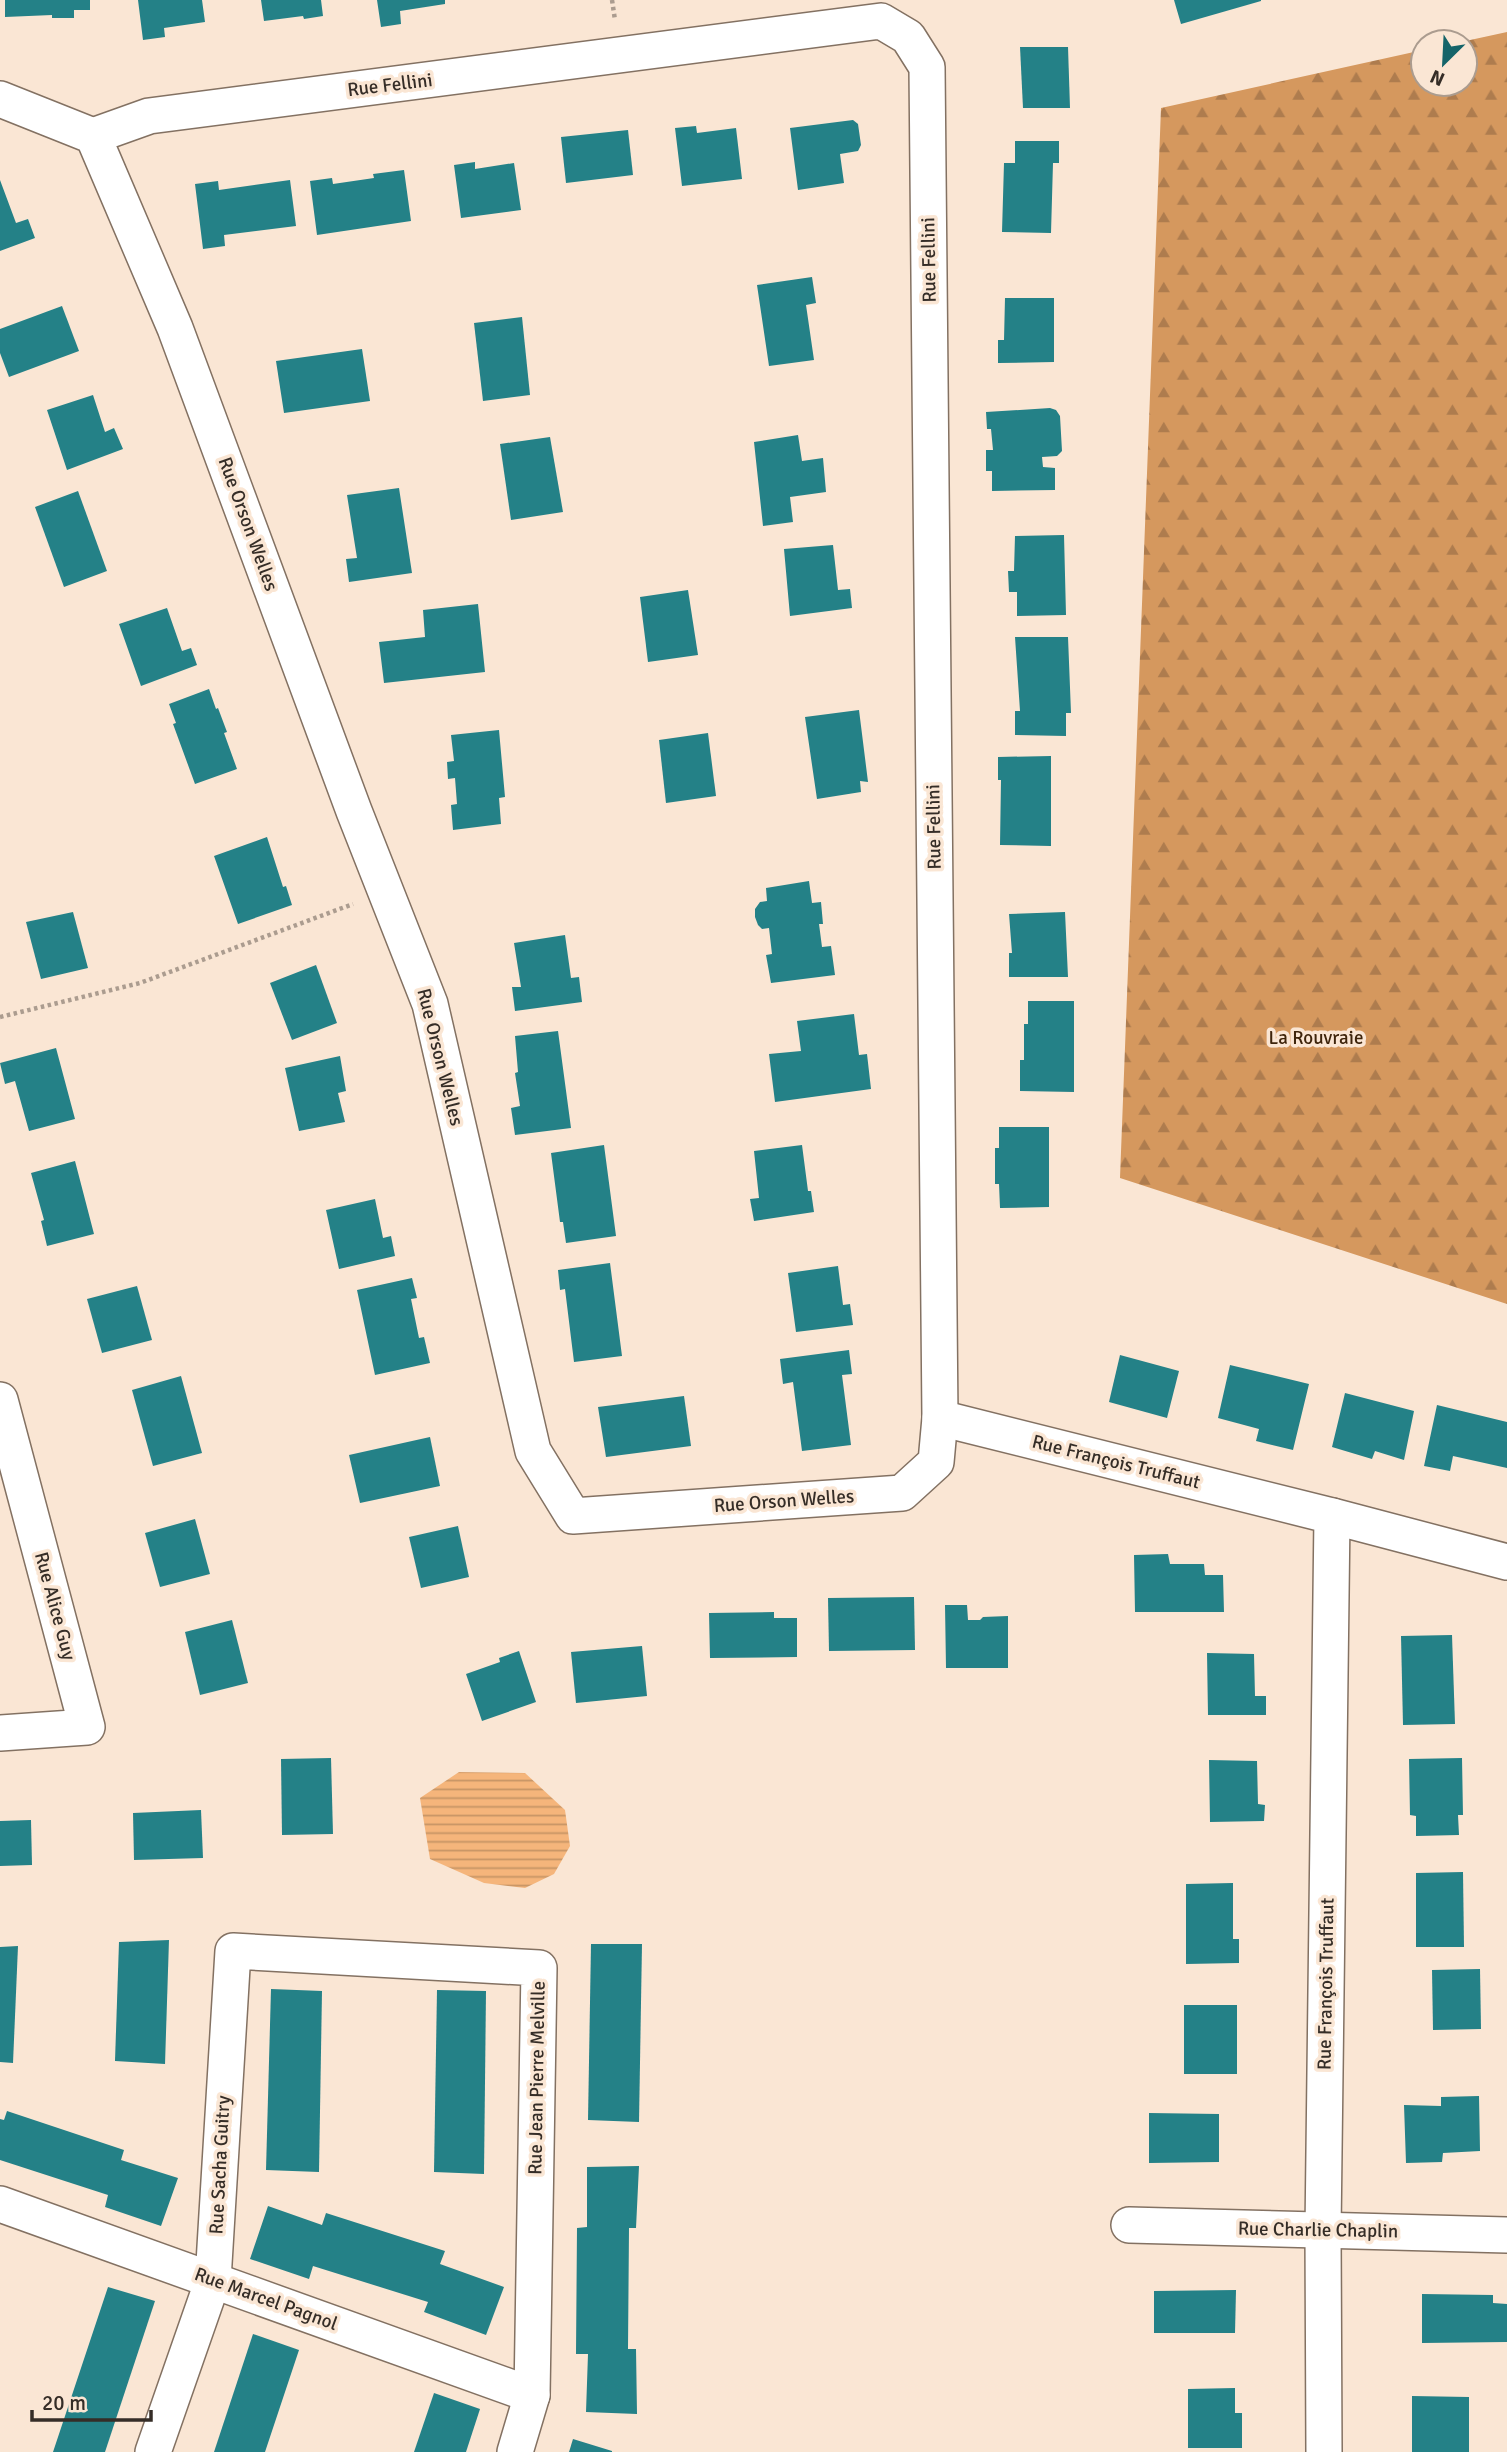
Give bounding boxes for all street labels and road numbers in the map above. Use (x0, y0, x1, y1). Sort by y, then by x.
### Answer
street label: Rue Fellini (346, 68, 434, 102)
street label: Rue Fellini (916, 217, 942, 303)
street label: Rue Orson Welles (213, 454, 283, 594)
street label: Rue Fellini (921, 784, 947, 870)
street label: Rue Orson Welles (411, 986, 469, 1128)
street label: Rue François Truffaut (1029, 1430, 1203, 1495)
street label: Rue Orson Welles (713, 1484, 855, 1518)
street label: Rue Alice Guy (29, 1549, 81, 1663)
street label: Rue François Truffaut (1312, 1897, 1340, 2070)
street label: Rue Jean Pierre Melville (523, 1981, 551, 2175)
street label: Rue Sacha Guitry (204, 2095, 236, 2235)
street label: Rue Charlie Chaplin (1238, 2217, 1398, 2243)
street label: Rue Marcel Pagnol (191, 2262, 341, 2336)

